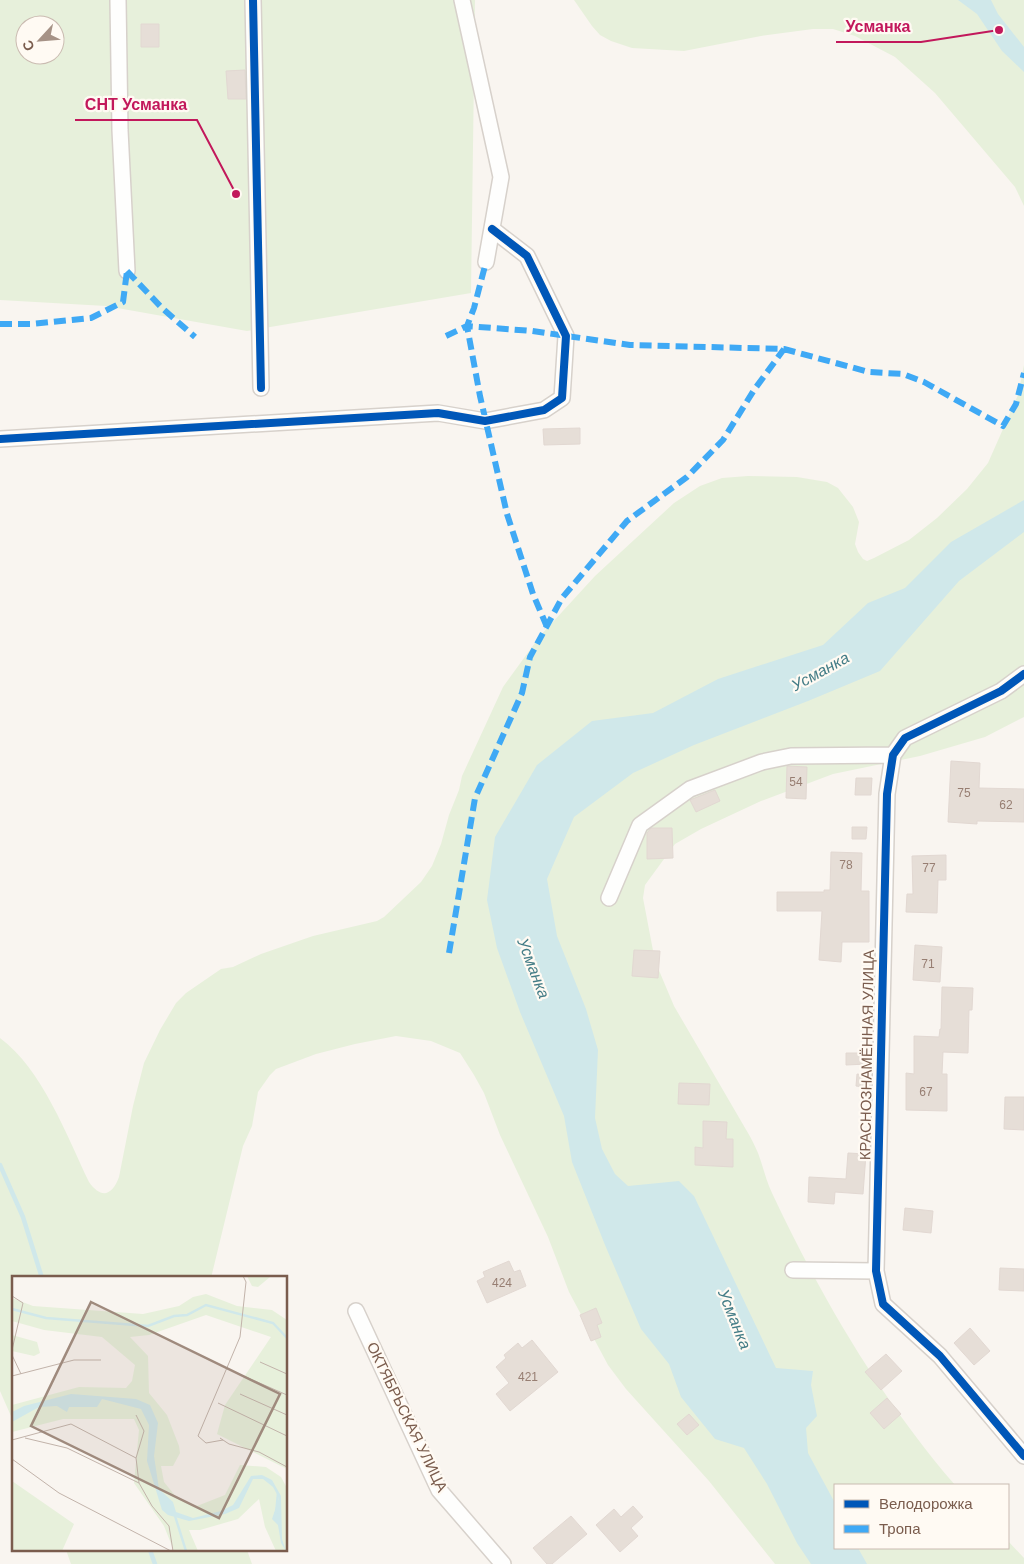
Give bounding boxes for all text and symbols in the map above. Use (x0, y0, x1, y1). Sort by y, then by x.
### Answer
callout: Усманка (836, 11, 921, 42)
north arrow (15, 15, 65, 65)
text: Усманка (846, 18, 911, 35)
text: С (19, 38, 38, 54)
callout: СНТ Усманка (75, 89, 197, 120)
text: СНТ Усманка (85, 96, 187, 113)
water label: Усманка (788, 649, 852, 695)
house number: 54 (789, 775, 803, 789)
house number: 75 (957, 786, 971, 800)
house number: 62 (999, 798, 1013, 812)
house number: 78 (839, 858, 853, 872)
house number: 77 (922, 861, 936, 875)
water label: Усманка (514, 935, 553, 1001)
street label: КРАСНОЗНАМЁННАЯ УЛИЦА (856, 950, 877, 1160)
house number: 71 (921, 957, 935, 971)
house number: 67 (919, 1085, 933, 1099)
inset map (12, 1276, 288, 1552)
house number: 424 (492, 1276, 512, 1290)
water label: Усманка (714, 1286, 754, 1352)
street label: ОКТЯБРЬСКАЯ УЛИЦА (364, 1339, 451, 1495)
house number: 421 (518, 1370, 538, 1384)
legend (834, 1484, 1009, 1549)
text: Велодорожка (879, 1495, 973, 1512)
text: Тропа (879, 1520, 921, 1537)

